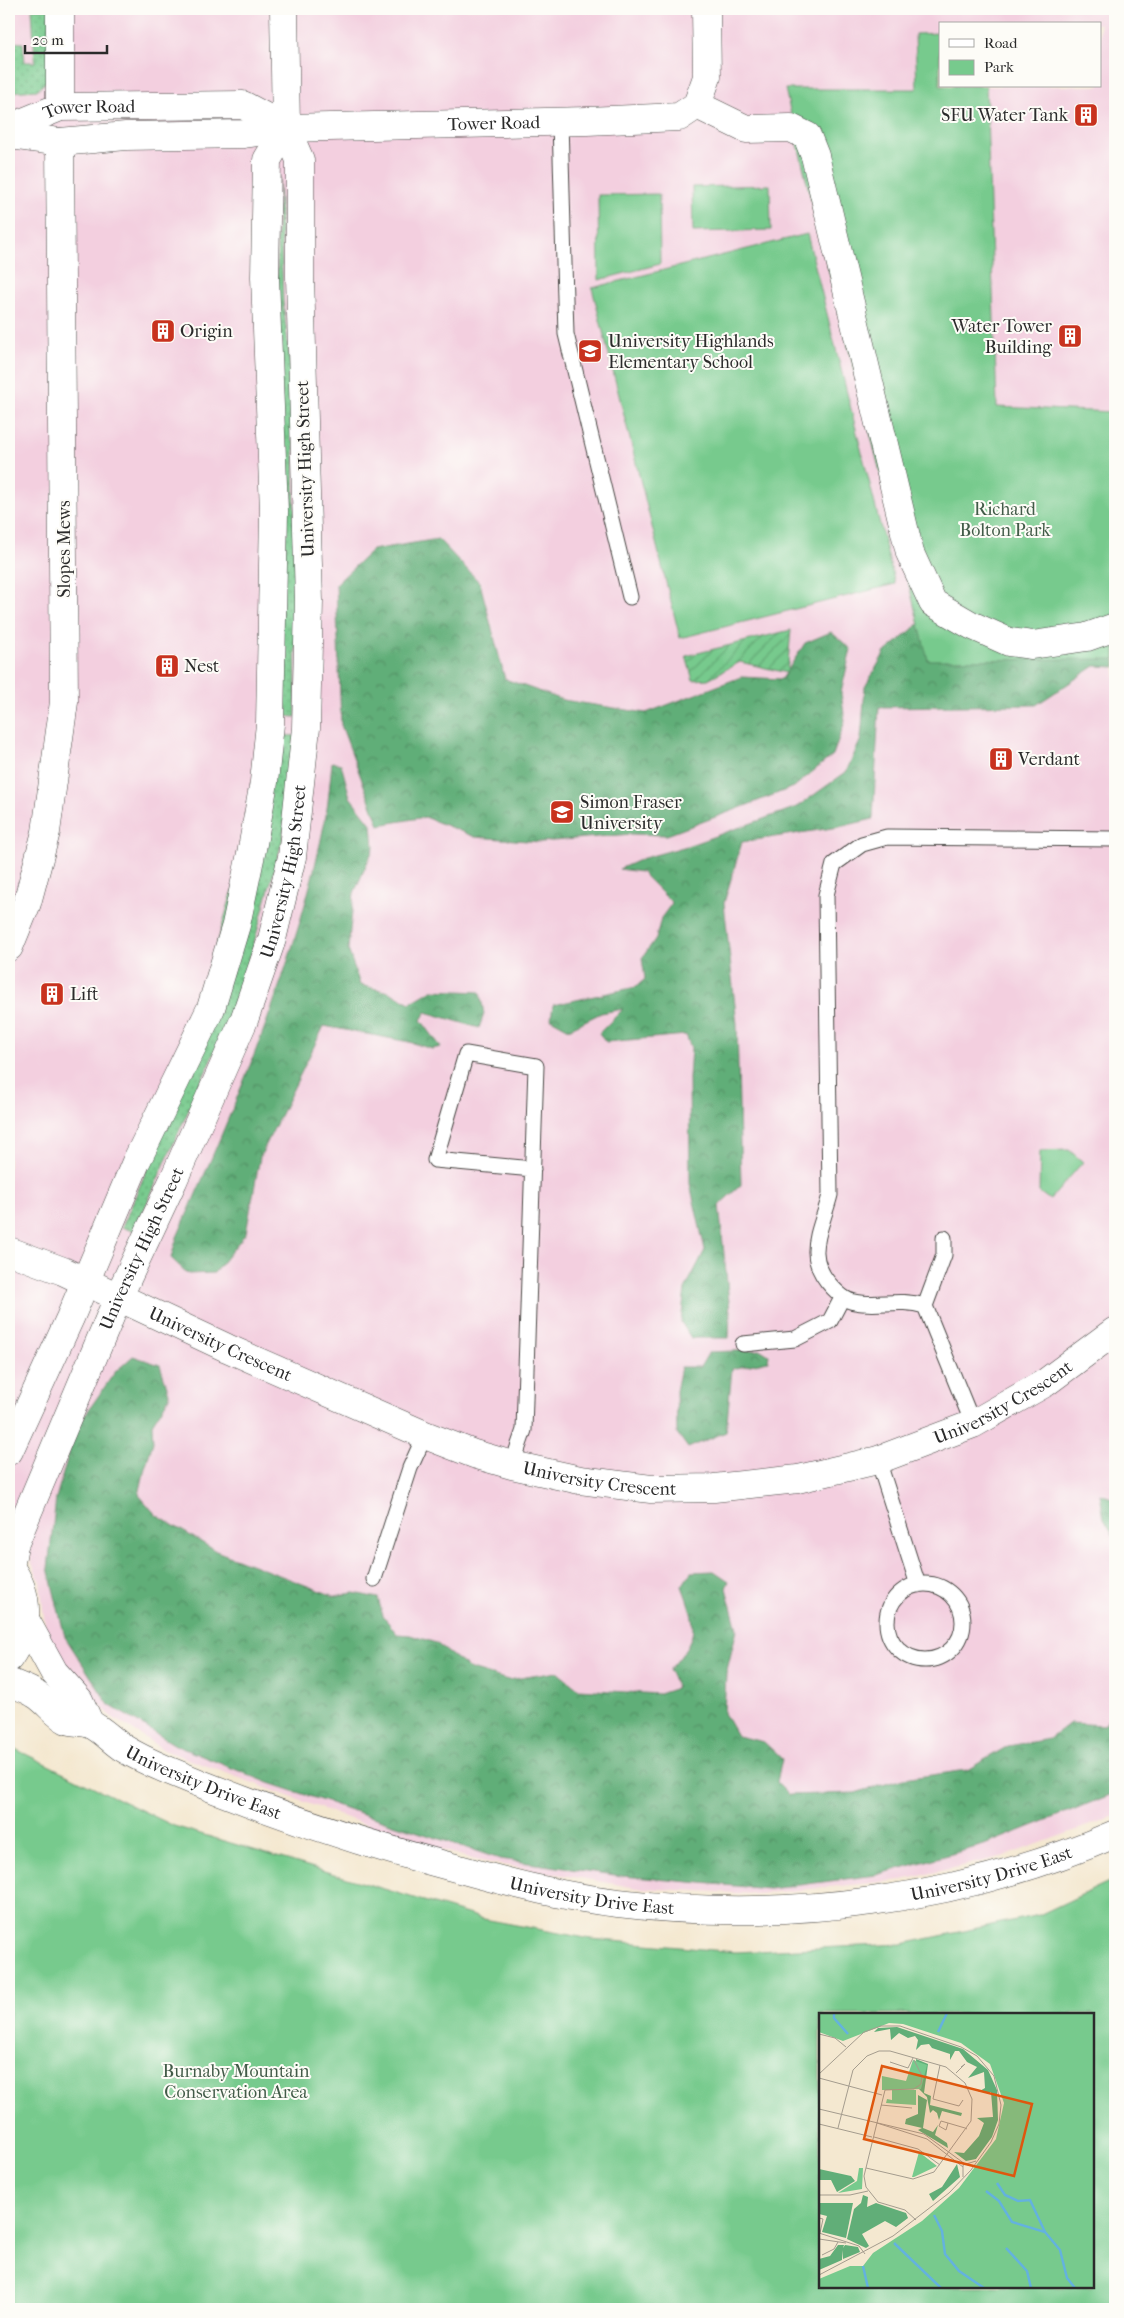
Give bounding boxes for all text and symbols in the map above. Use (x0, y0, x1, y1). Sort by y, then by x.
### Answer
scale bar (25, 22, 108, 54)
legend (939, 22, 1102, 88)
text: 20 m (32, 31, 64, 49)
text: Road (984, 34, 1018, 52)
text: Park (984, 58, 1014, 76)
street label: Tower Road (40, 96, 136, 124)
building icon: SFU Water Tank (1073, 102, 1099, 128)
place label: SFU Water Tank (941, 105, 1069, 126)
street label: Tower Road (447, 112, 541, 135)
place label: Water Tower Building (951, 316, 1052, 358)
building icon: Origin (150, 318, 176, 344)
place label: Origin (180, 321, 233, 342)
building icon: Water Tower Building (1057, 323, 1083, 349)
place label: University Highlands Elementary School (608, 331, 774, 373)
school or university icon: University Highlands Elementary School (577, 338, 603, 364)
street label: University High Street (292, 380, 319, 558)
park label: Richard Bolton Park (959, 499, 1051, 541)
street label: Slopes Mews (54, 500, 75, 598)
building icon: Nest (154, 653, 180, 679)
place label: Nest (184, 656, 220, 677)
building icon: Verdant (988, 746, 1014, 772)
place label: Verdant (1017, 749, 1080, 770)
street label: University High Street (256, 783, 311, 961)
place label: Simon Fraser University (580, 792, 682, 834)
school or university icon: Simon Fraser University (549, 799, 575, 825)
building icon: Lift (39, 981, 65, 1007)
place label: Lift (70, 984, 99, 1005)
street label: University High Street (96, 1164, 189, 1334)
street label: University Crescent (145, 1303, 296, 1386)
street label: University Crescent (931, 1356, 1077, 1449)
street label: University Crescent (521, 1458, 677, 1500)
street label: University Drive East (121, 1741, 284, 1825)
street label: University Drive East (909, 1842, 1076, 1906)
street label: University Drive East (507, 1873, 675, 1919)
inset map (819, 2013, 1094, 2288)
park label: Burnaby Mountain Conservation Area (163, 2061, 310, 2103)

